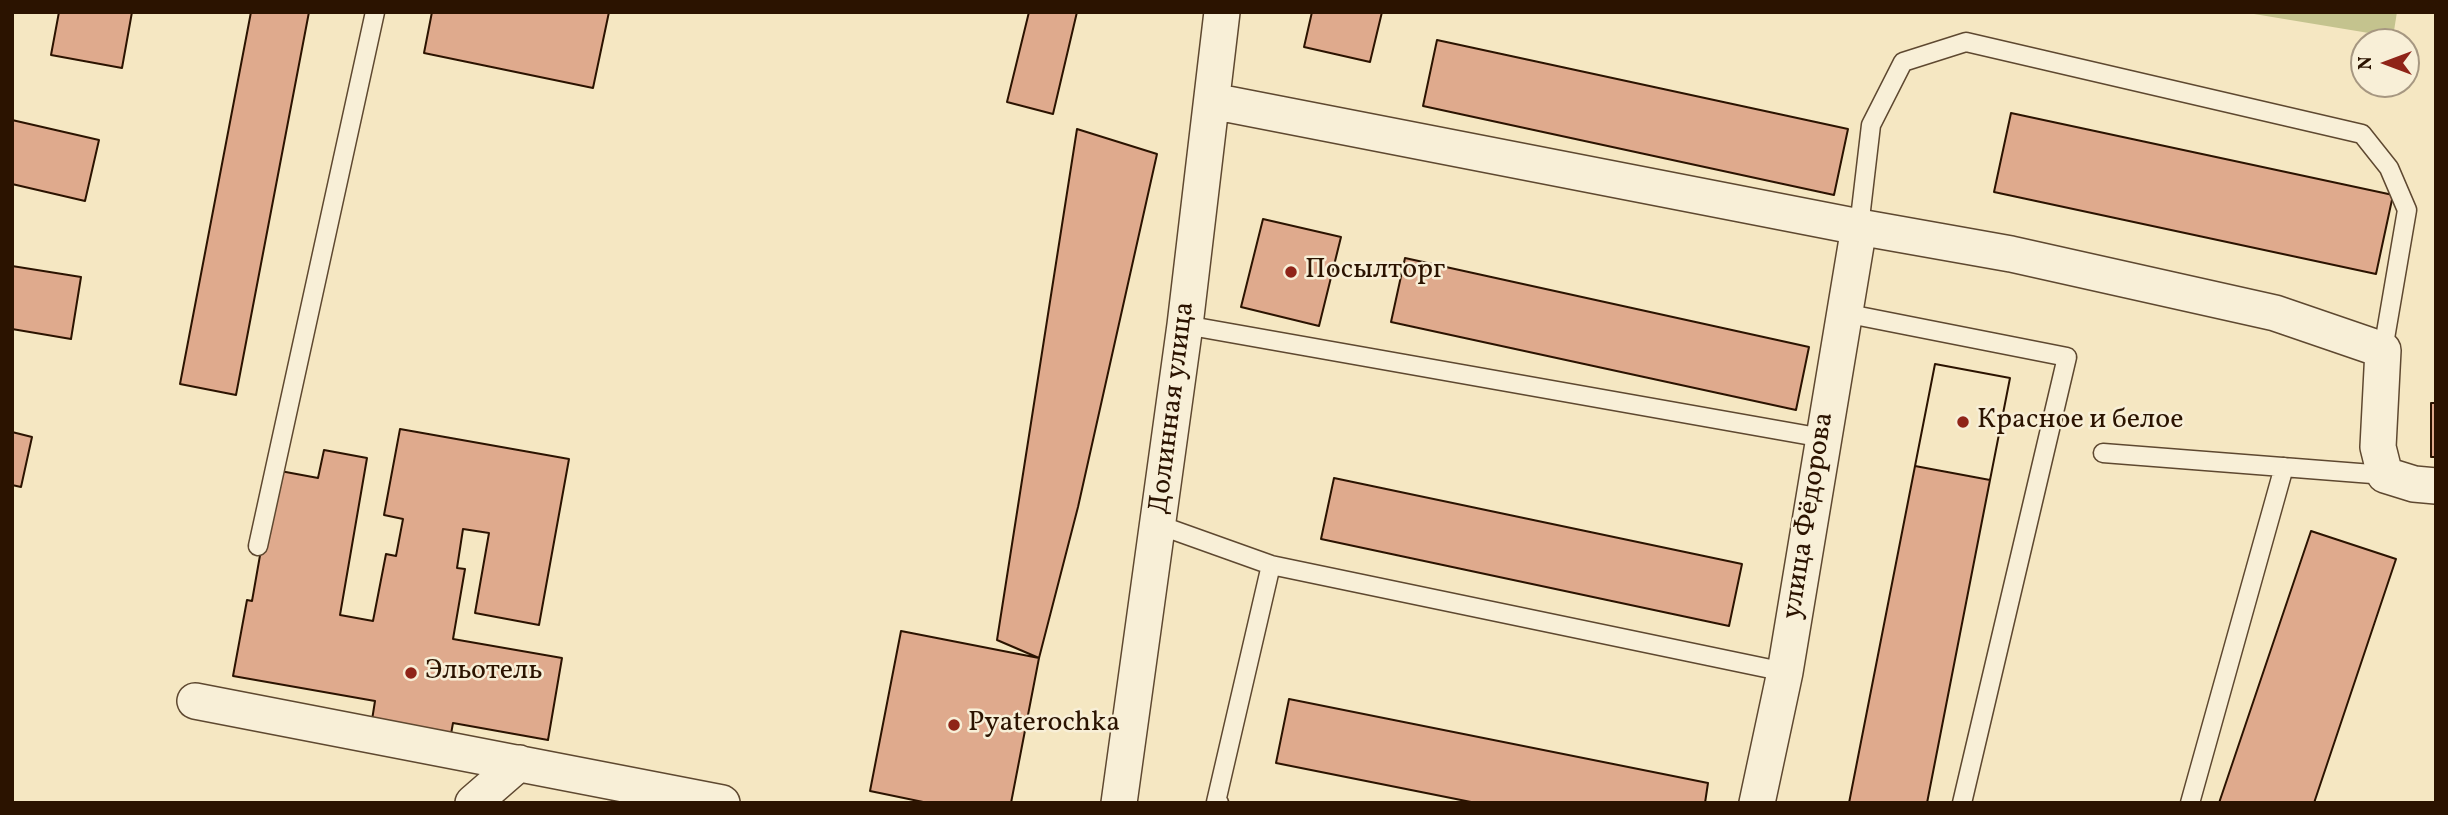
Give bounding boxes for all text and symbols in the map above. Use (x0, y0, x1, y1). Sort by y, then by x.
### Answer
north arrow (2350, 28, 2420, 98)
text: N (2353, 56, 2379, 70)
place label: Посылторг (1305, 255, 1445, 289)
marker: Посылторг (1283, 264, 1299, 280)
street label: Долинная улица (1144, 300, 1204, 516)
place label: Красное и белое (1977, 405, 2183, 439)
street label: улица Фёдорова (1777, 410, 1843, 622)
marker: Красное и белое (1955, 414, 1971, 430)
place label: Эльотель (425, 656, 543, 690)
marker: Эльотель (403, 665, 419, 681)
place label: Pyaterochka (968, 708, 1120, 742)
marker: Pyaterochka (946, 717, 962, 733)

